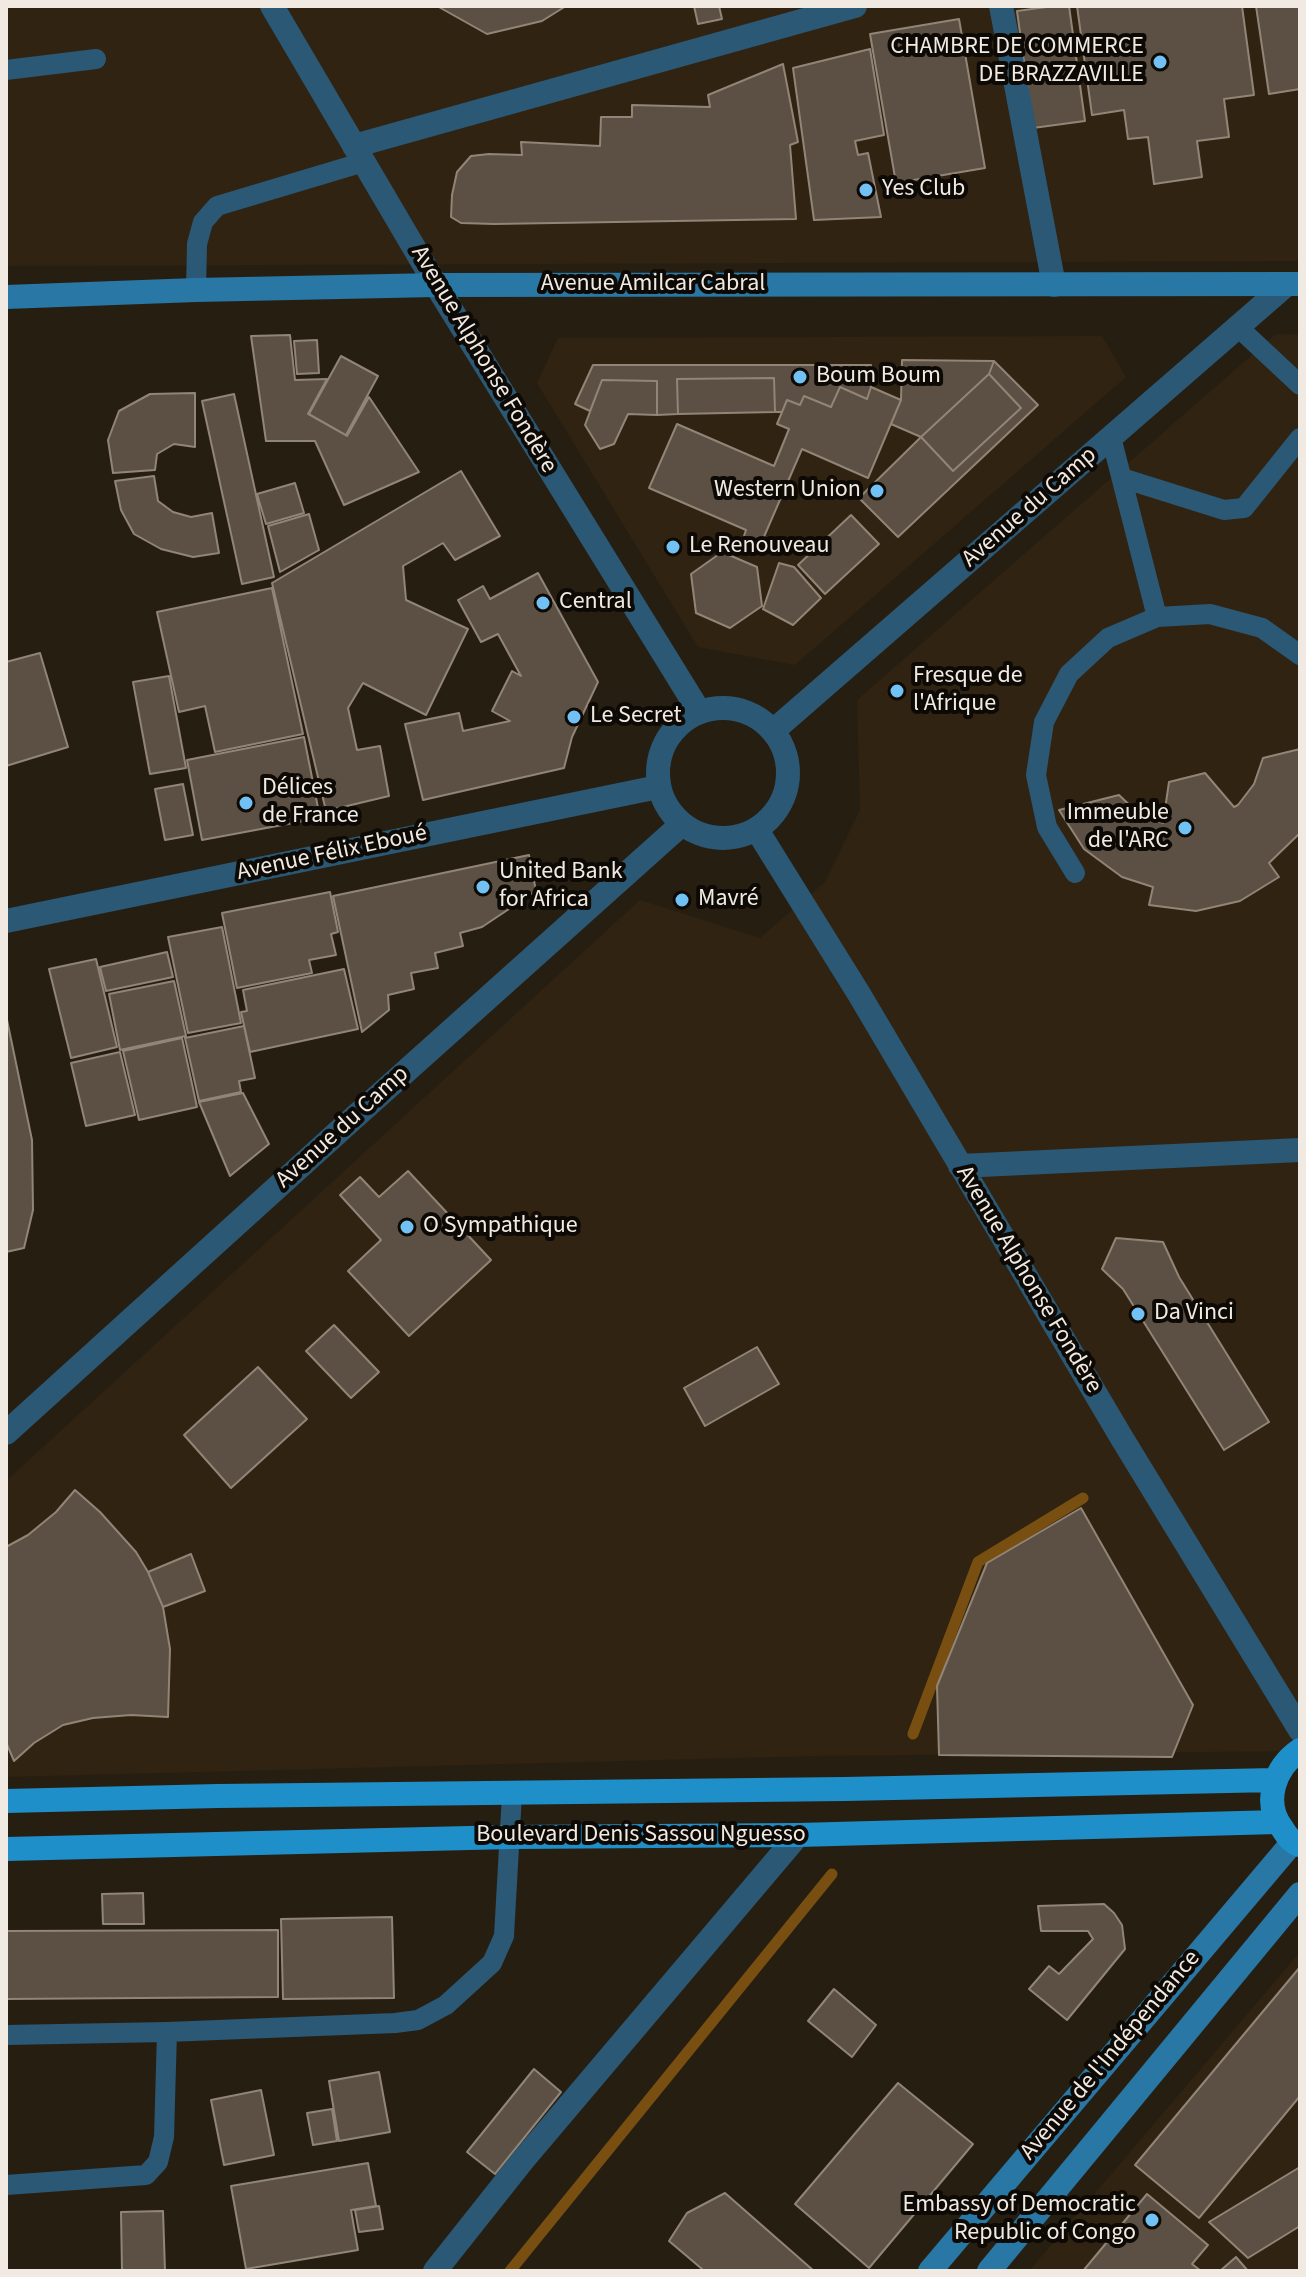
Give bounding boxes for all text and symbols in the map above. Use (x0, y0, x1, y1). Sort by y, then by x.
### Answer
place label: CHAMBRE DE COMMERCE DE BRAZZAVILLE (890, 34, 1144, 90)
marker: CHAMBRE DE COMMERCE DE BRAZZAVILLE (1151, 53, 1169, 71)
place label: Yes Club (882, 176, 965, 204)
marker: Yes Club (857, 181, 875, 199)
street label: Avenue Alphonse Fondère (404, 241, 562, 479)
street label: Avenue Amilcar Cabral (541, 271, 765, 299)
place label: Boum Boum (816, 363, 941, 391)
marker: Boum Boum (791, 368, 809, 386)
street label: Avenue du Camp (957, 442, 1103, 574)
place label: Western Union (714, 477, 861, 505)
marker: Western Union (868, 482, 886, 500)
place label: Le Renouveau (689, 533, 829, 561)
marker: Le Renouveau (664, 538, 682, 556)
place label: Central (559, 589, 632, 617)
marker: Central (534, 594, 552, 612)
place label: Fresque de l'Afrique (913, 663, 1023, 719)
marker: Fresque de l'Afrique (888, 682, 906, 700)
place label: Le Secret (590, 703, 682, 731)
marker: Le Secret (565, 708, 583, 726)
place label: Délices de France (262, 775, 359, 831)
marker: Délices de France (237, 794, 255, 812)
place label: Immeuble de l'ARC (1067, 800, 1169, 856)
marker: Immeuble de l'ARC (1176, 819, 1194, 837)
street label: Avenue Félix Eboué (234, 820, 430, 888)
place label: United Bank for Africa (499, 859, 623, 915)
marker: United Bank for Africa (474, 878, 492, 896)
place label: Mavré (698, 886, 759, 914)
marker: Mavré (673, 891, 691, 909)
street label: Avenue du Camp (271, 1061, 415, 1195)
street label: Avenue Alphonse Fondère (949, 1161, 1107, 1399)
place label: O Sympathique (423, 1213, 578, 1241)
marker: O Sympathique (398, 1218, 416, 1236)
place label: Da Vinci (1154, 1300, 1234, 1328)
marker: Da Vinci (1129, 1305, 1147, 1323)
street label: Boulevard Denis Sassou Nguesso (476, 1822, 806, 1850)
street label: Avenue de l'Indépendance (1015, 1945, 1207, 2167)
place label: Embassy of Democratic Republic of Congo (903, 2192, 1136, 2248)
marker: Embassy of Democratic Republic of Congo (1143, 2211, 1161, 2229)

